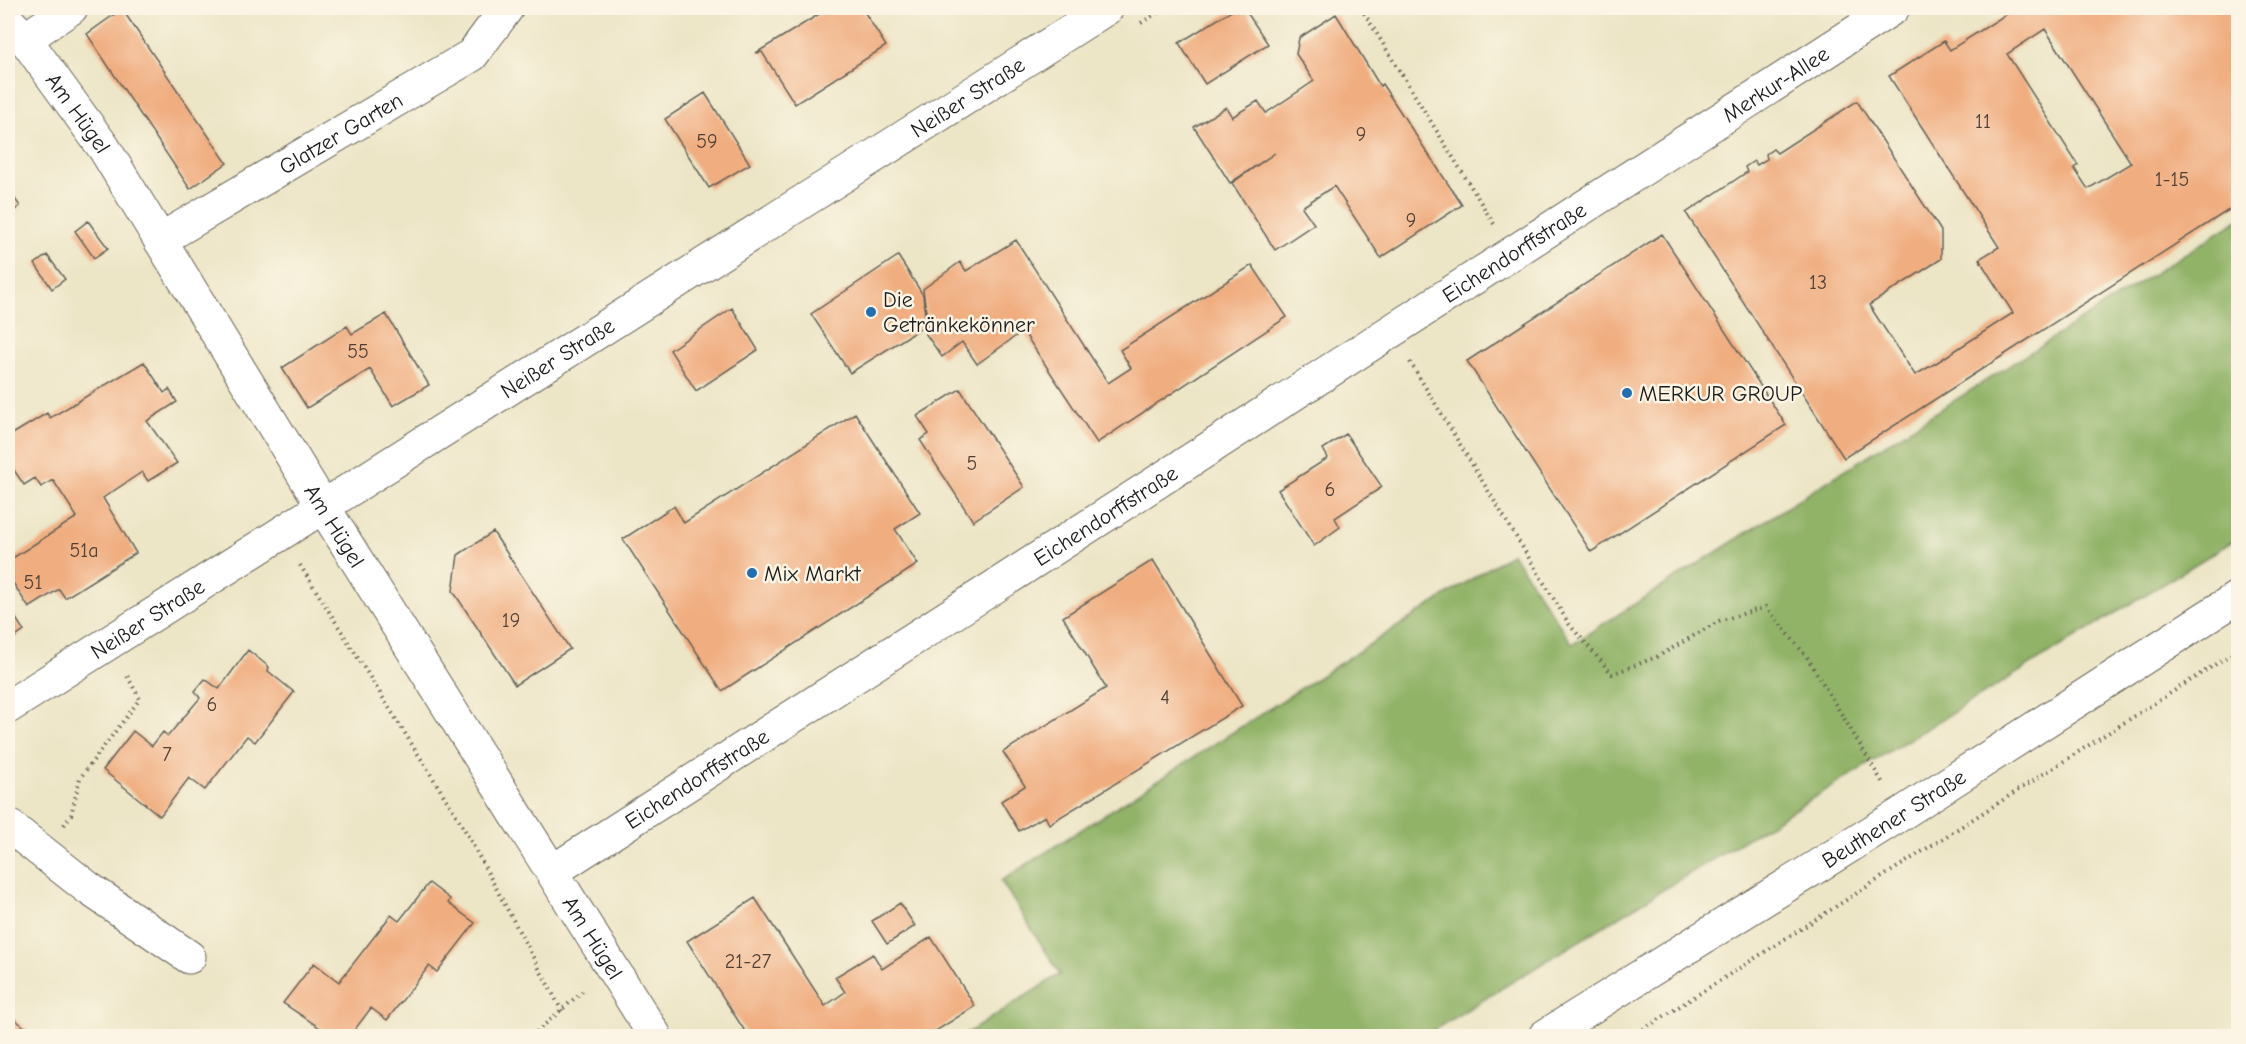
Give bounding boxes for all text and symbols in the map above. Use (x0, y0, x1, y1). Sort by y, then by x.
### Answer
street label: Merkur-Allee (1718, 41, 1834, 128)
street label: Neißer Straße (906, 52, 1030, 143)
street label: Am Hügel (40, 68, 116, 158)
street label: Glatzer Garten (275, 87, 408, 180)
house number: 11 (1975, 110, 1991, 133)
house number: 9 (1356, 123, 1366, 146)
house number: 59 (696, 130, 718, 153)
house number: 1-15 (2155, 168, 2189, 191)
street label: Eichendorffstraße (1438, 197, 1591, 309)
house number: 9 (1406, 209, 1416, 232)
house number: 13 (1809, 271, 1827, 294)
place label: Die Getränkekönner (883, 287, 1035, 338)
marker: Die Getränkekönner (864, 305, 878, 319)
street label: Neißer Straße (496, 313, 620, 404)
house number: 55 (347, 340, 369, 363)
place label: MERKUR GROUP (1639, 381, 1802, 407)
marker: MERKUR GROUP (1620, 386, 1634, 400)
house number: 5 (967, 452, 977, 475)
street label: Eichendorffstraße (1029, 460, 1183, 572)
house number: 6 (1325, 478, 1335, 501)
street label: Am Hügel (298, 480, 370, 572)
house number: 51a (69, 539, 99, 562)
place label: Mix Markt (764, 561, 861, 587)
marker: Mix Markt (745, 566, 759, 580)
house number: 51 (24, 571, 42, 594)
street label: Neißer Straße (86, 573, 210, 665)
house number: 19 (502, 609, 520, 632)
house number: 4 (1160, 686, 1170, 709)
house number: 6 (207, 693, 217, 716)
street label: Eichendorffstraße (620, 723, 774, 835)
house number: 7 (162, 743, 172, 766)
street label: Beuthener Straße (1817, 764, 1971, 874)
street label: Am Hügel (557, 892, 628, 984)
house number: 21-27 (725, 950, 772, 973)

